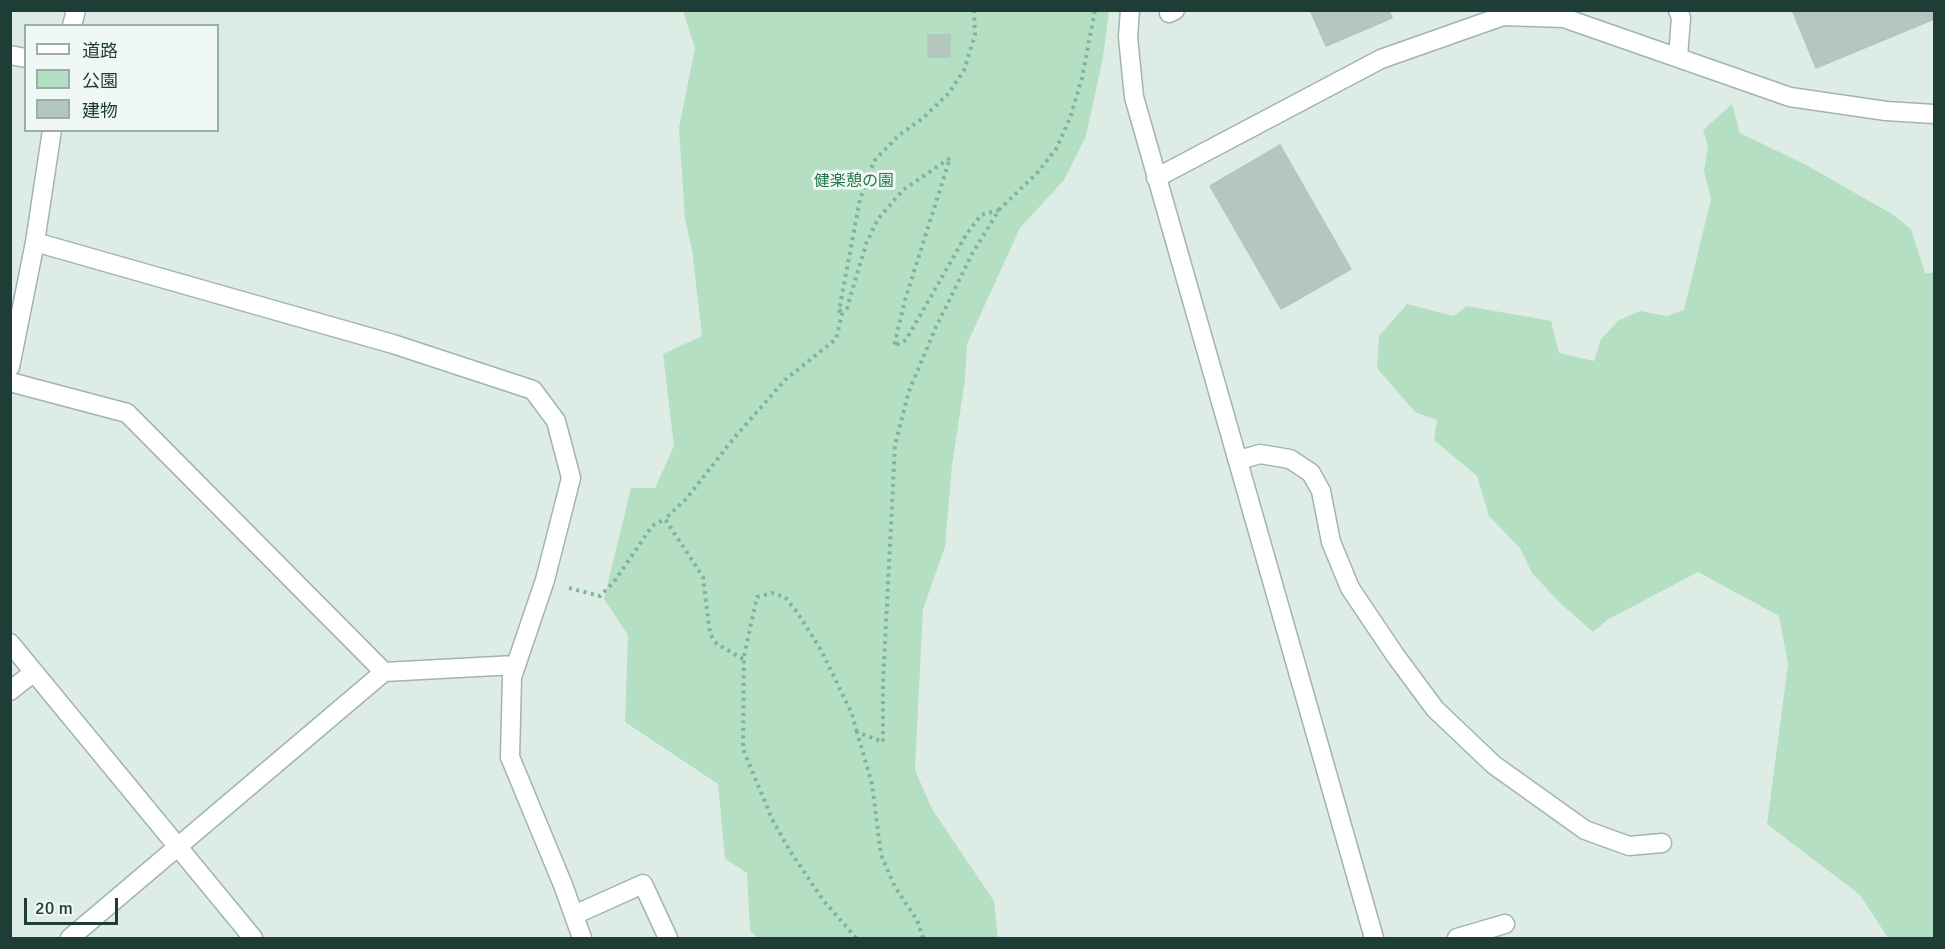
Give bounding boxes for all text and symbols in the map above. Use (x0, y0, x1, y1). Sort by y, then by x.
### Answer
legend (24, 24, 219, 132)
text: 道路 (82, 40, 118, 62)
text: 公園 (82, 70, 118, 92)
text: 建物 (82, 100, 118, 122)
park label: 健楽憩の園 (814, 172, 894, 192)
scale bar (27, 886, 122, 924)
text: 20 m (35, 897, 73, 919)

